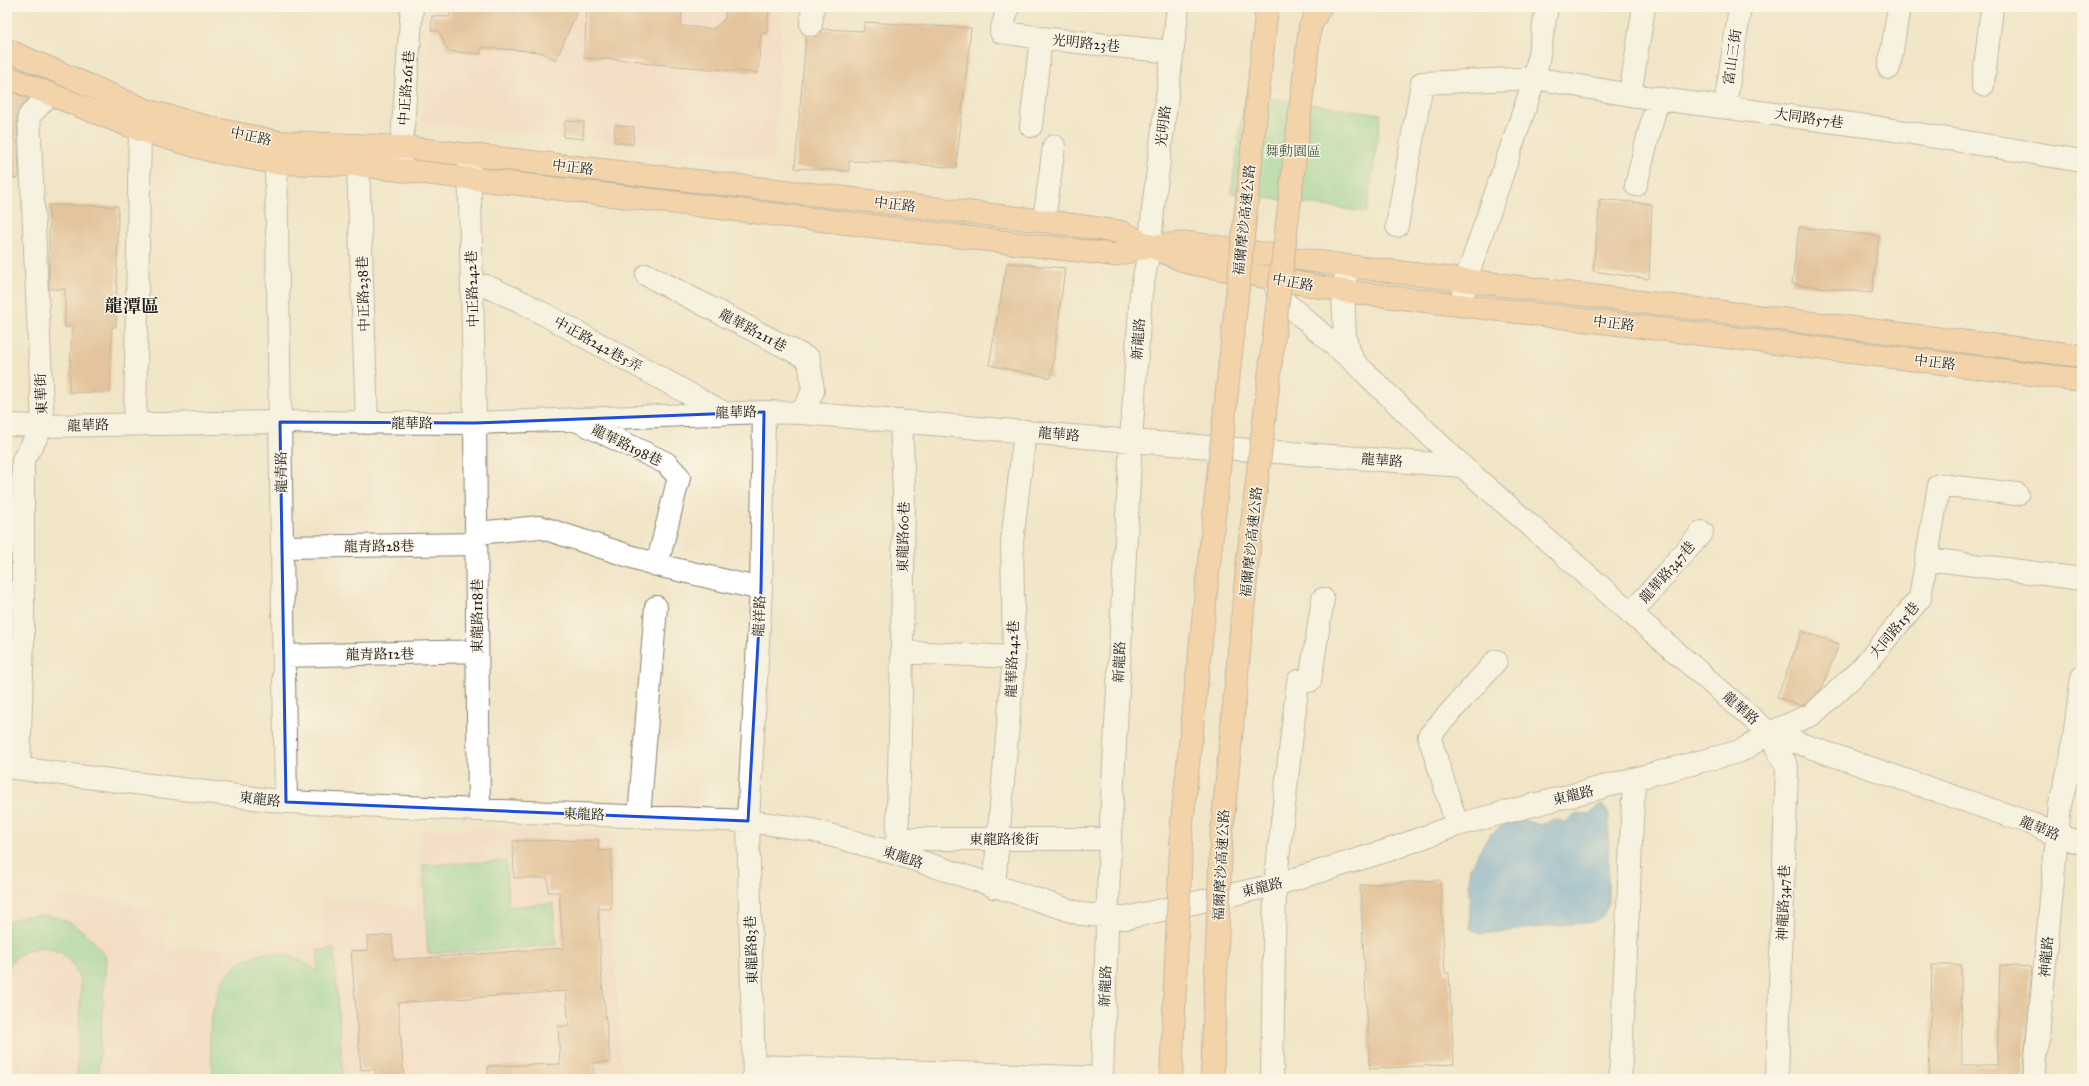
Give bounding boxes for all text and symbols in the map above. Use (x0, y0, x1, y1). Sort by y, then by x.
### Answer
street label: 富山三街 (1720, 28, 1745, 86)
street label: 光明路23巷 (1051, 31, 1121, 56)
street label: 中正路261巷 (395, 50, 418, 126)
street label: 光明路 (1153, 104, 1174, 148)
street label: 大同路57巷 (1773, 105, 1845, 132)
street label: 中正路 (229, 124, 273, 149)
park label: 舞動園區 (1265, 143, 1321, 160)
street label: 中正路 (551, 157, 595, 178)
street label: 福爾摩沙高速公路 (1230, 163, 1259, 277)
street label: 中正路 (873, 194, 917, 215)
street label: 中正路242巷 (463, 250, 482, 328)
street label: 中正路238巷 (354, 256, 373, 332)
street label: 中正路 (1271, 270, 1315, 295)
district label: 龍潭區 (105, 295, 159, 317)
street label: 龍華路211巷 (716, 306, 789, 355)
street label: 中正路242巷5弄 (551, 313, 645, 376)
street label: 中正路 (1592, 313, 1636, 334)
street label: 新龍路 (1129, 317, 1148, 361)
street label: 中正路 (1913, 352, 1957, 373)
street label: 東華街 (32, 373, 51, 415)
street label: 龍華路 (715, 403, 757, 422)
street label: 龍華路 (391, 415, 433, 432)
street label: 龍華路 (67, 416, 109, 435)
street label: 龍華路198巷 (589, 421, 665, 470)
street label: 龍華路 (1037, 424, 1081, 445)
street label: 龍青路 (273, 451, 290, 493)
street label: 龍華路 (1360, 451, 1404, 470)
street label: 福爾摩沙高速公路 (1237, 485, 1266, 599)
street label: 東龍路60巷 (894, 501, 913, 573)
street label: 龍青路28巷 (344, 537, 414, 556)
street label: 龍華路347巷 (1636, 538, 1699, 607)
street label: 東龍路118巷 (469, 579, 486, 653)
street label: 龍祥路 (750, 595, 769, 637)
street label: 大同路15巷 (1866, 599, 1923, 662)
street label: 龍華路242巷 (1003, 620, 1022, 698)
street label: 新龍路 (1110, 641, 1129, 683)
street label: 龍青路12巷 (346, 645, 414, 664)
street label: 龍華路 (1719, 688, 1762, 729)
street label: 東龍路 (1551, 782, 1596, 809)
street label: 東龍路 (238, 789, 282, 810)
street label: 東龍路 (563, 805, 605, 824)
street label: 福爾摩沙高速公路 (1210, 809, 1233, 921)
street label: 龍華路 (2017, 813, 2062, 844)
street label: 東龍路後街 (969, 831, 1039, 848)
street label: 東龍路 (880, 843, 925, 872)
street label: 神龍路347巷 (1774, 865, 1793, 941)
street label: 東龍路 (1240, 874, 1285, 901)
street label: 東龍路83巷 (742, 915, 761, 985)
street label: 神龍路 (2036, 935, 2057, 979)
street label: 新龍路 (1096, 965, 1115, 1007)

